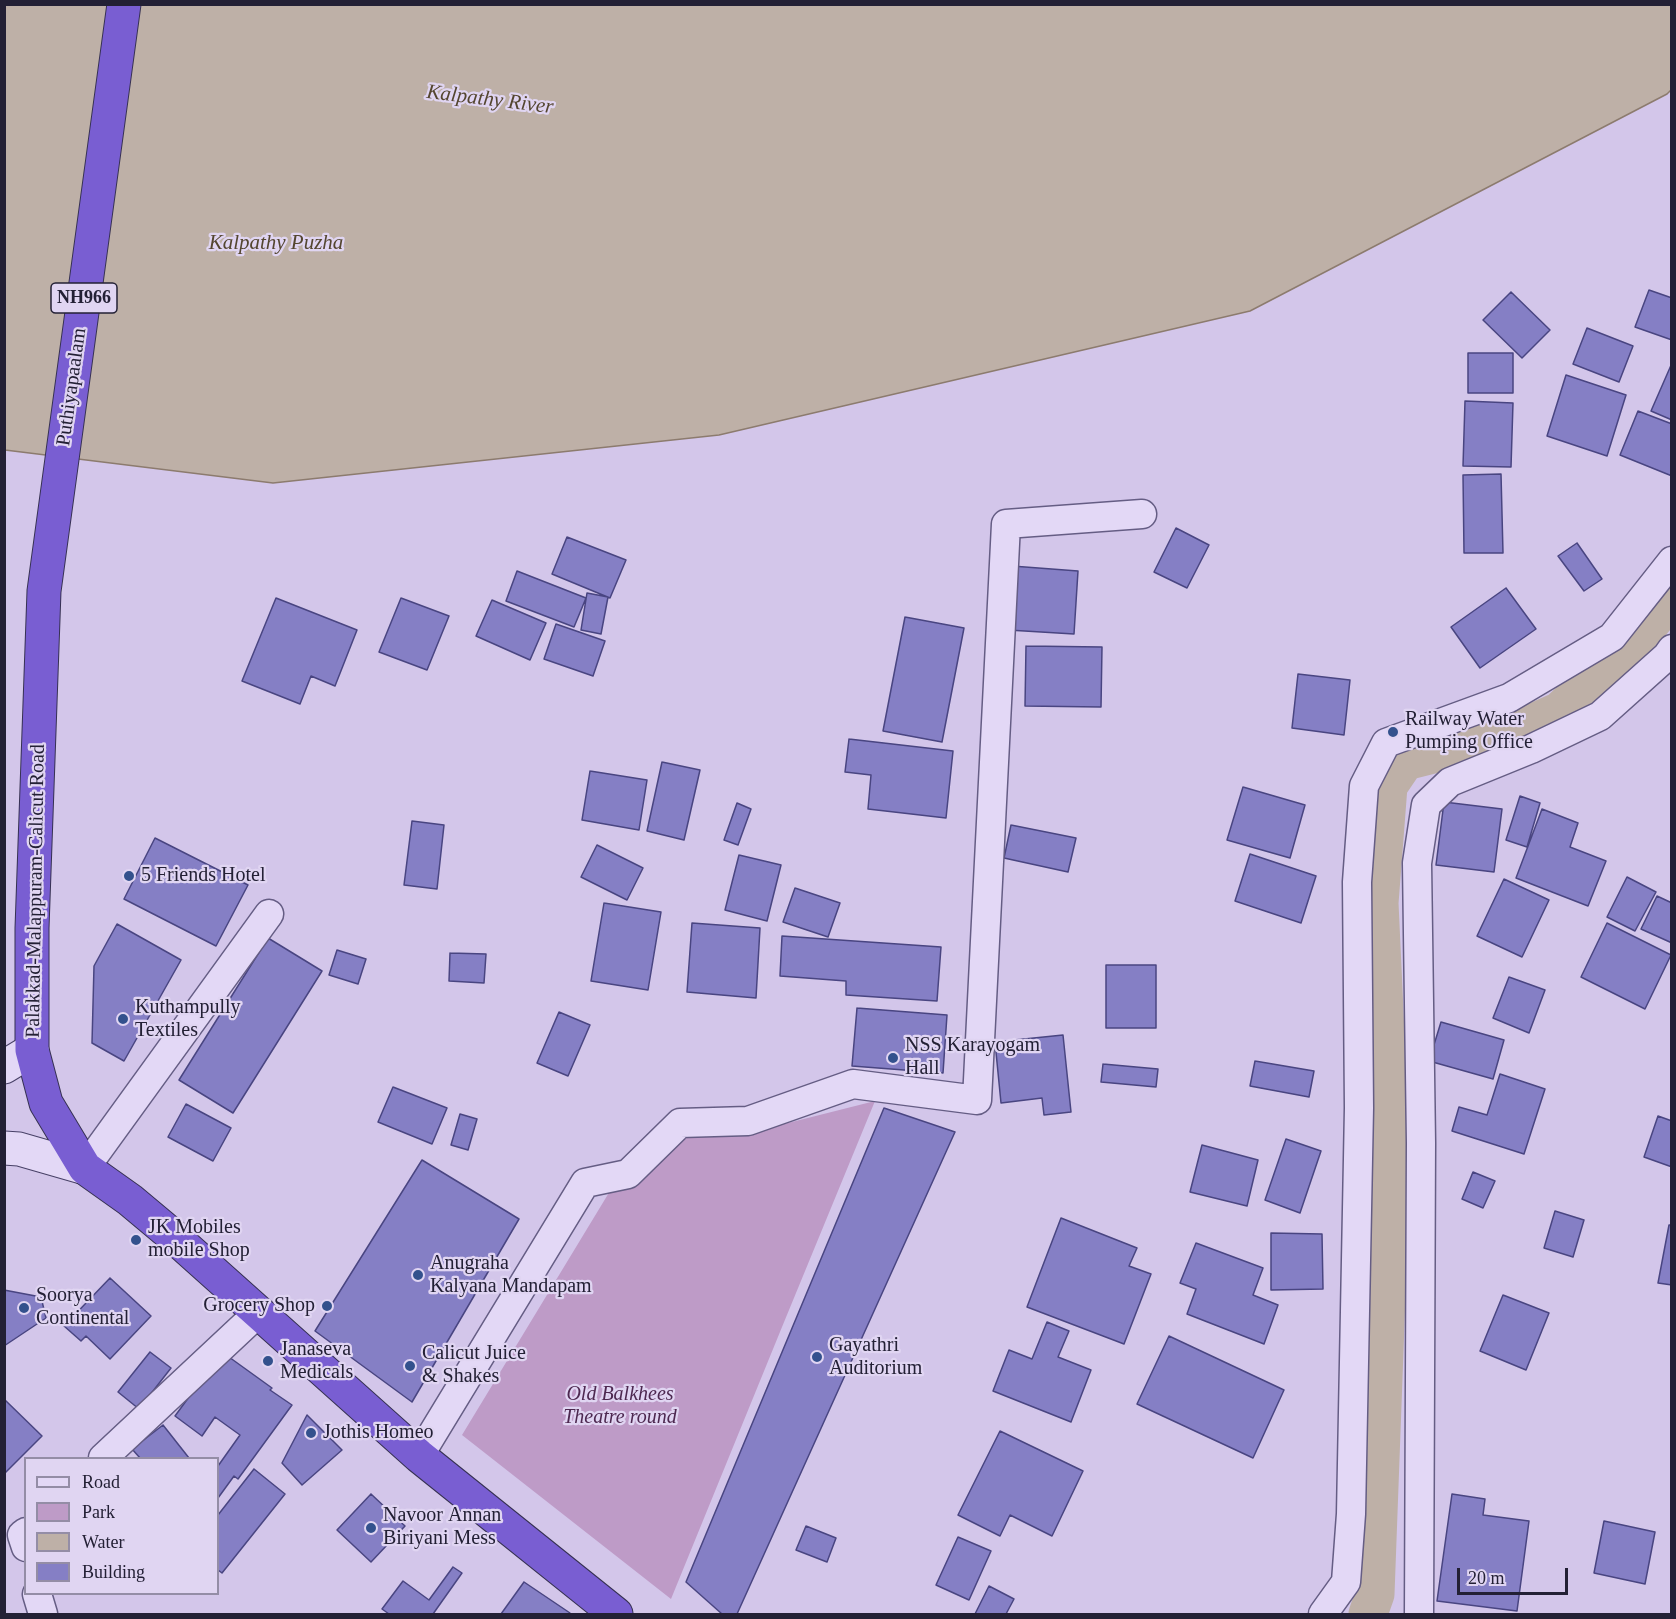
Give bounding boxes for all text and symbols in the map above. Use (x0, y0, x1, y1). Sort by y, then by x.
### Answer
water label: Kalpathy River (425, 80, 555, 120)
water label: Kalpathy Puzha (209, 230, 343, 256)
road number: NH966 (51, 283, 117, 313)
street label: Puthiyapaalam (52, 326, 92, 448)
place label: Railway Water Pumping Office (1405, 708, 1533, 755)
marker: Railway Water Pumping Office (1386, 725, 1400, 739)
street label: Palakkad-Malappuram-Calicut Road (21, 744, 51, 1038)
place label: 5 Friends Hotel (141, 864, 265, 888)
marker: 5 Friends Hotel (122, 869, 136, 883)
place label: Kuthampully Textiles (135, 996, 241, 1043)
marker: Kuthampully Textiles (116, 1012, 130, 1026)
place label: NSS Karayogam Hall (905, 1034, 1040, 1081)
marker: NSS Karayogam Hall (886, 1051, 900, 1065)
place label: JK Mobiles mobile Shop (148, 1216, 250, 1263)
marker: JK Mobiles mobile Shop (129, 1233, 143, 1247)
place label: Anugraha Kalyana Mandapam (430, 1252, 592, 1299)
marker: Anugraha Kalyana Mandapam (411, 1268, 425, 1282)
place label: Soorya Continental (36, 1284, 129, 1331)
place label: Grocery Shop (203, 1294, 315, 1318)
marker: Grocery Shop (320, 1299, 334, 1313)
marker: Soorya Continental (17, 1301, 31, 1315)
place label: Gayathri Auditorium (829, 1334, 922, 1381)
place label: Janaseva Medicals (280, 1338, 353, 1385)
place label: Calicut Juice & Shakes (422, 1342, 526, 1389)
marker: Gayathri Auditorium (810, 1350, 824, 1364)
marker: Janaseva Medicals (261, 1354, 275, 1368)
marker: Calicut Juice & Shakes (403, 1359, 417, 1373)
park label: Old Balkhees Theatre round (563, 1383, 677, 1430)
place label: Jothis Homeo (323, 1421, 434, 1445)
marker: Jothis Homeo (304, 1426, 318, 1440)
legend (24, 1457, 219, 1595)
text: Road (82, 1472, 120, 1492)
text: Park (82, 1502, 115, 1522)
place label: Navoor Annan Biriyani Mess (383, 1504, 501, 1551)
marker: Navoor Annan Biriyani Mess (364, 1521, 378, 1535)
text: Water (82, 1532, 125, 1552)
scale bar (1460, 1556, 1571, 1594)
text: Building (82, 1562, 145, 1582)
text: 20 m (1468, 1568, 1505, 1588)

